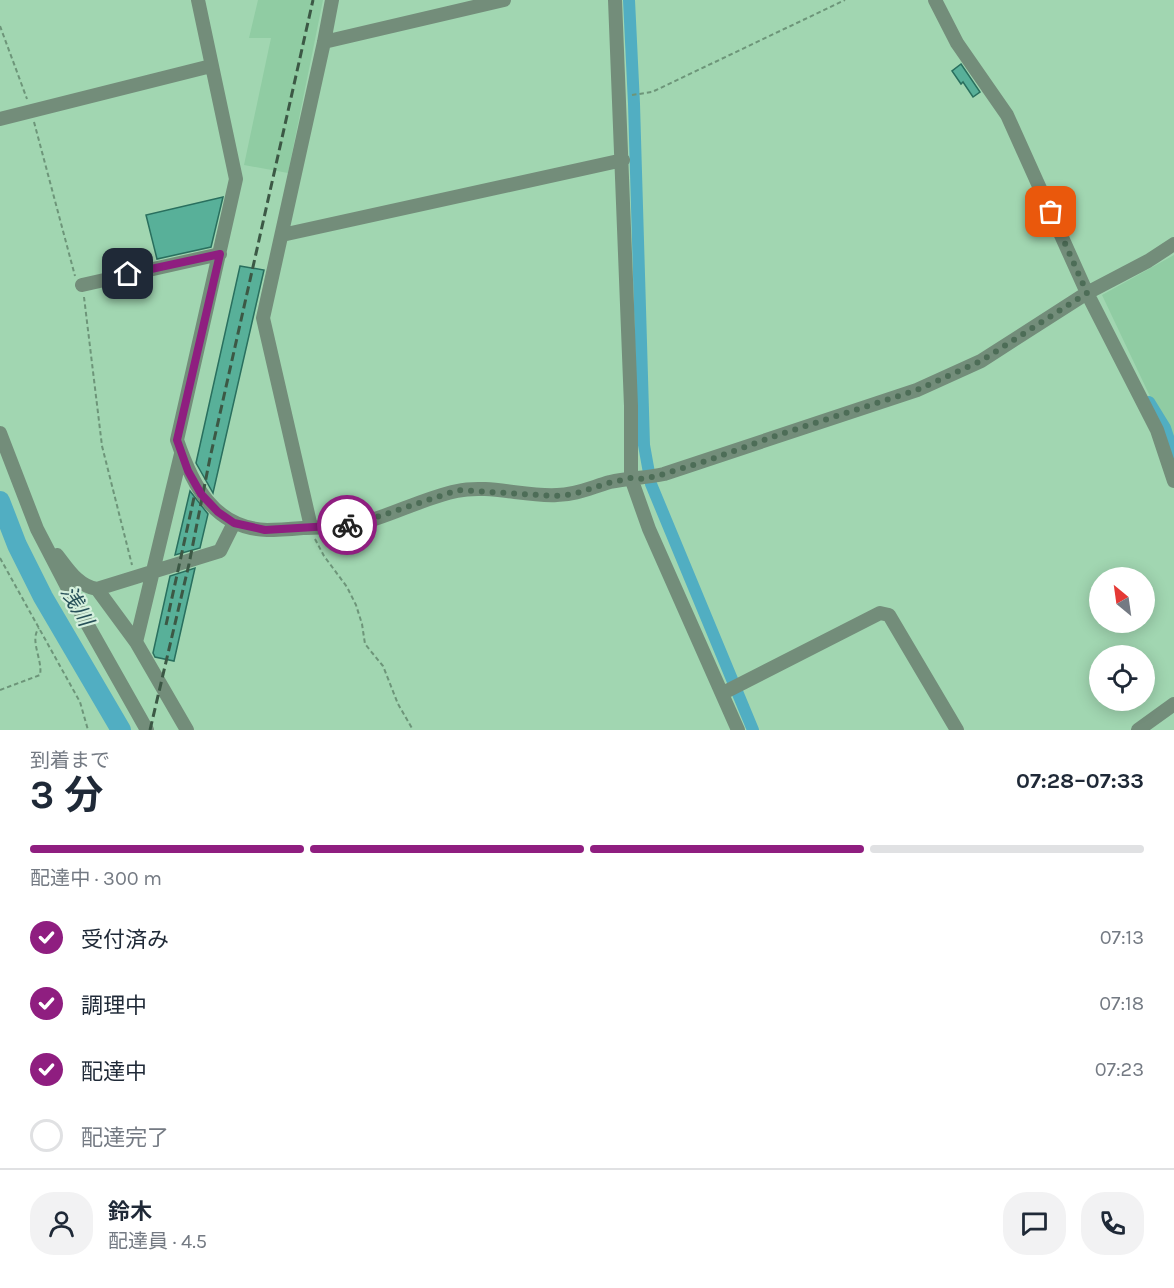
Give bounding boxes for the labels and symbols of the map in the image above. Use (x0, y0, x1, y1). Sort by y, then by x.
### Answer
pin (1025, 186, 1076, 237)
pin (102, 248, 153, 299)
courier (317, 495, 377, 555)
north arrow (1089, 567, 1155, 633)
water label: 浅川 (56, 582, 99, 632)

